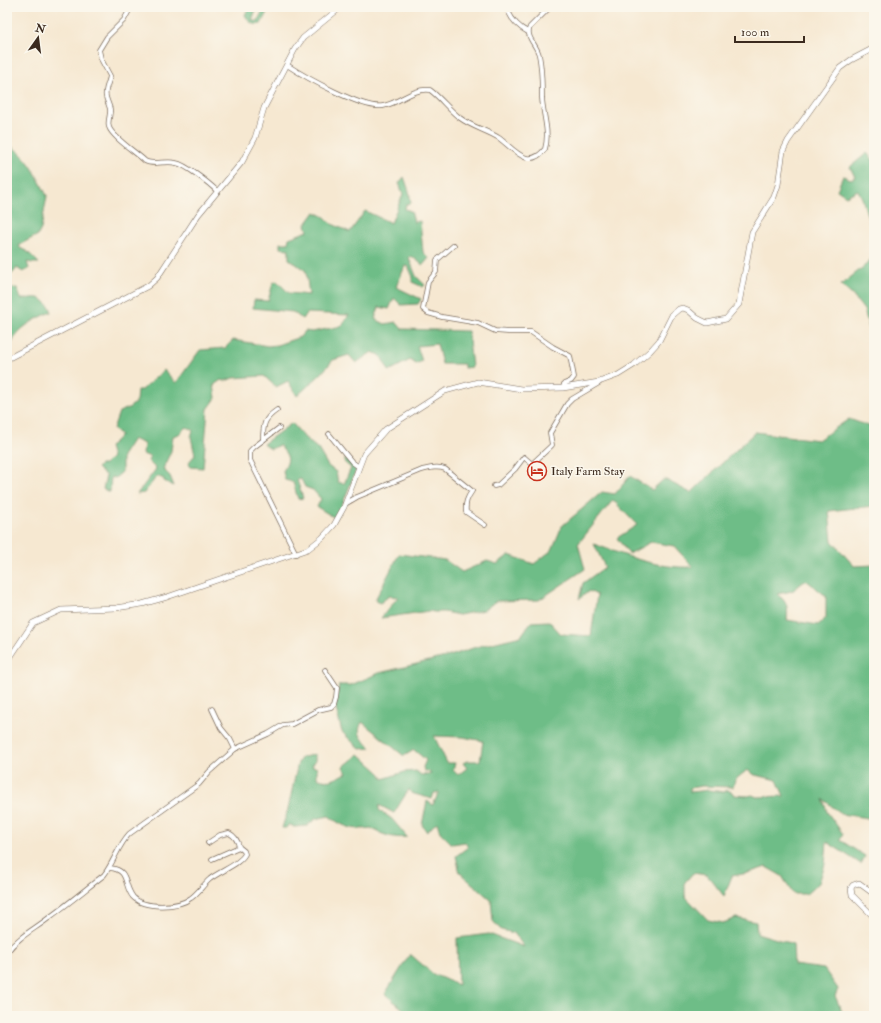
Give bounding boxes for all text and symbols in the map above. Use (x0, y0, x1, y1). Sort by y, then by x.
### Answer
north arrow (18, 18, 58, 58)
scale bar (735, 18, 804, 44)
text: N (33, 21, 48, 37)
text: 100 m (741, 25, 770, 40)
hotel icon: Italy Farm Stay (526, 460, 548, 482)
place label: Italy Farm Stay (551, 464, 625, 479)

